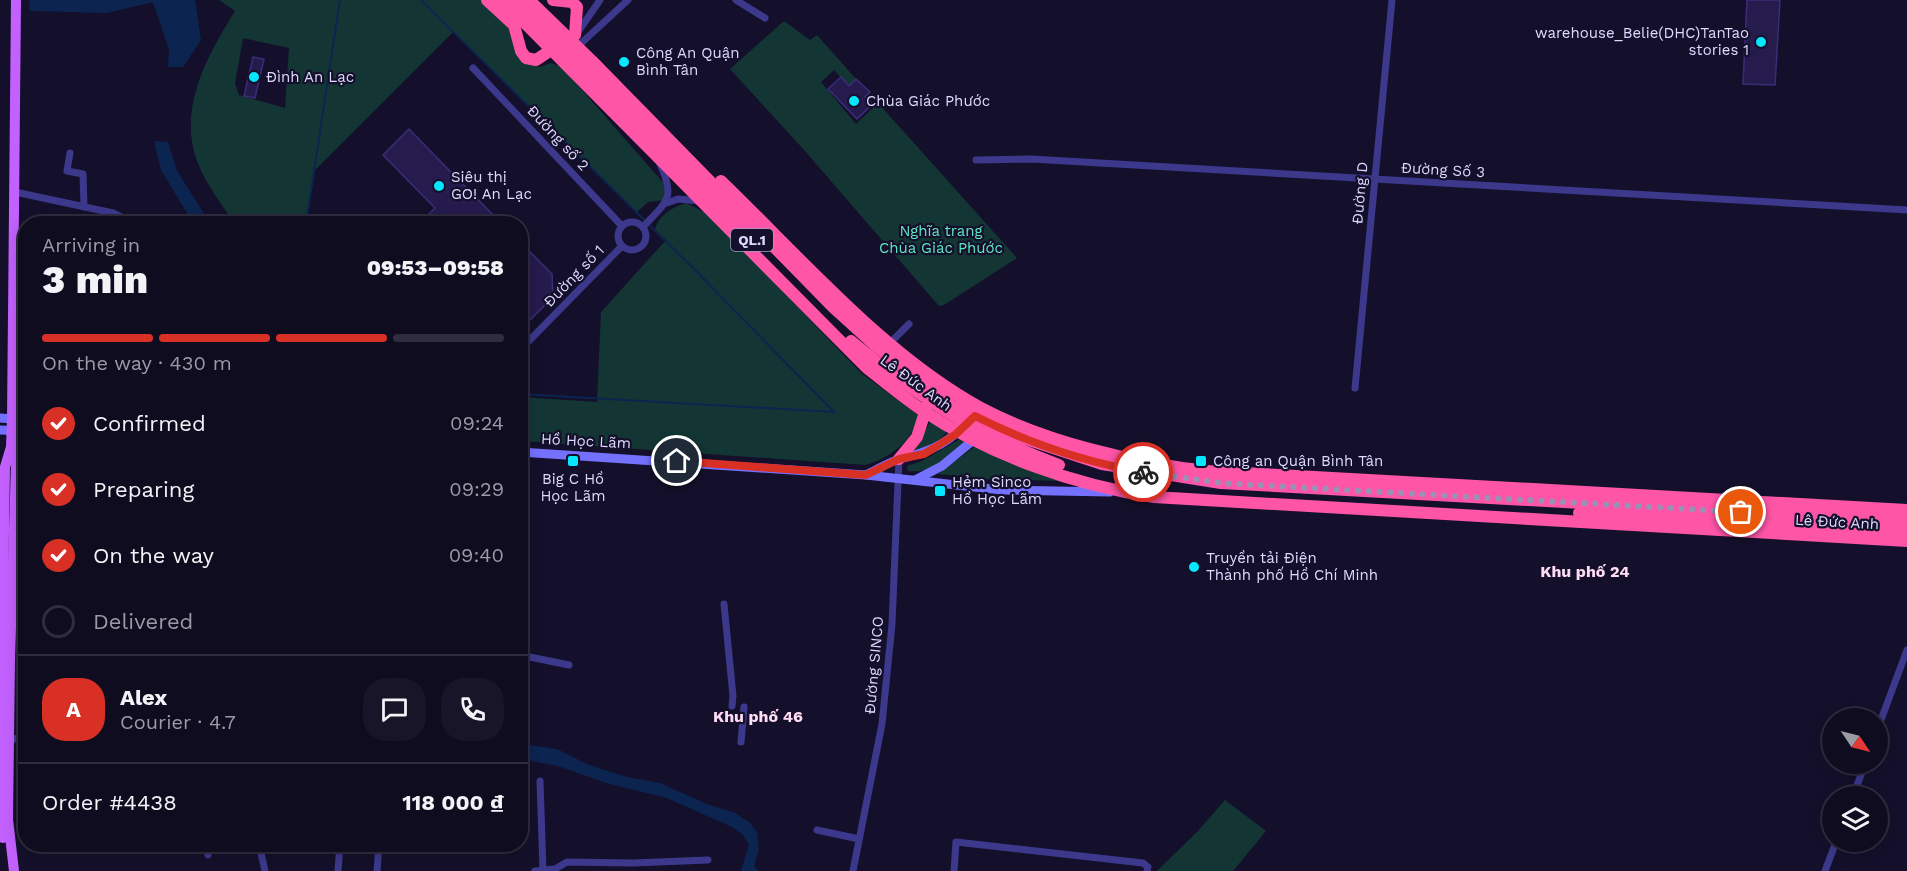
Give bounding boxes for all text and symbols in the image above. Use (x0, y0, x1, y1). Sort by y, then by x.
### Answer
place label: warehouse_Belie(DHC)TanTao stories 1 (1535, 24, 1749, 59)
marker: warehouse_Belie(DHC)TanTao stories 1 (1754, 35, 1768, 49)
place label: Công An Quận Bình Tân (636, 44, 740, 79)
marker: Công An Quận Bình Tân (617, 55, 631, 69)
place label: Đình An Lạc (266, 68, 354, 86)
marker: Đình An Lạc (247, 70, 261, 84)
place label: Chùa Giác Phước (866, 92, 990, 110)
marker: Chùa Giác Phước (847, 94, 861, 108)
street label: Đường số 2 (523, 102, 593, 174)
street label: Đường Số 3 (1401, 159, 1485, 181)
street label: Đường D (1348, 161, 1372, 225)
place label: Siêu thị GO! An Lạc (451, 168, 532, 203)
marker: Siêu thị GO! An Lạc (432, 179, 446, 193)
park label: Nghĩa trang Chùa Giác Phước (879, 222, 1003, 257)
road number: QL.1 (731, 229, 773, 251)
text: Arriving in (42, 233, 140, 257)
street label: Đường số 1 (540, 241, 608, 311)
text: 09:53–09:58 (367, 255, 504, 280)
text: 3 min (42, 257, 148, 302)
text: On the way · 430 m (42, 351, 232, 375)
street label: Lê Đức Anh (877, 351, 955, 415)
icon: check (42, 407, 75, 440)
text: Confirmed (93, 411, 206, 436)
text: 09:24 (450, 411, 504, 435)
street label: Hồ Học Lãm (541, 430, 631, 452)
pin (651, 435, 702, 486)
courier (1113, 442, 1173, 502)
icon: home (660, 444, 693, 477)
place label: Công an Quận Bình Tân (1213, 452, 1383, 470)
marker: Big C Hồ Học Lãm (566, 454, 580, 468)
marker: Công an Quận Bình Tân (1194, 454, 1208, 468)
icon: bike (1127, 456, 1160, 489)
place label: Big C Hồ Học Lãm (540, 470, 606, 505)
icon: check (42, 473, 75, 506)
place label: Hẻm Sinco Hồ Học Lãm (952, 473, 1042, 508)
text: Preparing (93, 477, 194, 502)
text: 09:29 (449, 477, 504, 501)
marker: Hẻm Sinco Hồ Học Lãm (933, 484, 947, 498)
pin (1715, 486, 1766, 537)
icon: bag (1724, 495, 1757, 528)
street label: Lê Đức Anh (1794, 511, 1880, 533)
icon: check (42, 539, 75, 572)
text: On the way (93, 543, 214, 568)
text: 09:40 (449, 543, 504, 567)
place label: Truyền tải Điện Thành phố Hồ Chí Minh (1206, 549, 1378, 584)
marker: Truyền tải Điện Thành phố Hồ Chí Minh (1187, 560, 1201, 574)
district label: Khu phố 24 (1540, 562, 1630, 581)
text: Delivered (93, 609, 193, 634)
street label: Đường SINCO (861, 615, 887, 715)
button: chat (363, 678, 426, 741)
button: phone (441, 678, 504, 741)
text: Alex (120, 685, 167, 710)
text: A (66, 697, 81, 722)
district label: Khu phố 46 (713, 707, 803, 726)
north arrow (1822, 708, 1888, 774)
map controls (1822, 708, 1888, 852)
text: Courier · 4.7 (120, 710, 236, 734)
button: layers (1822, 786, 1888, 852)
text: Order #4438 (42, 790, 177, 815)
text: 118 000 ₫ (402, 790, 504, 815)

